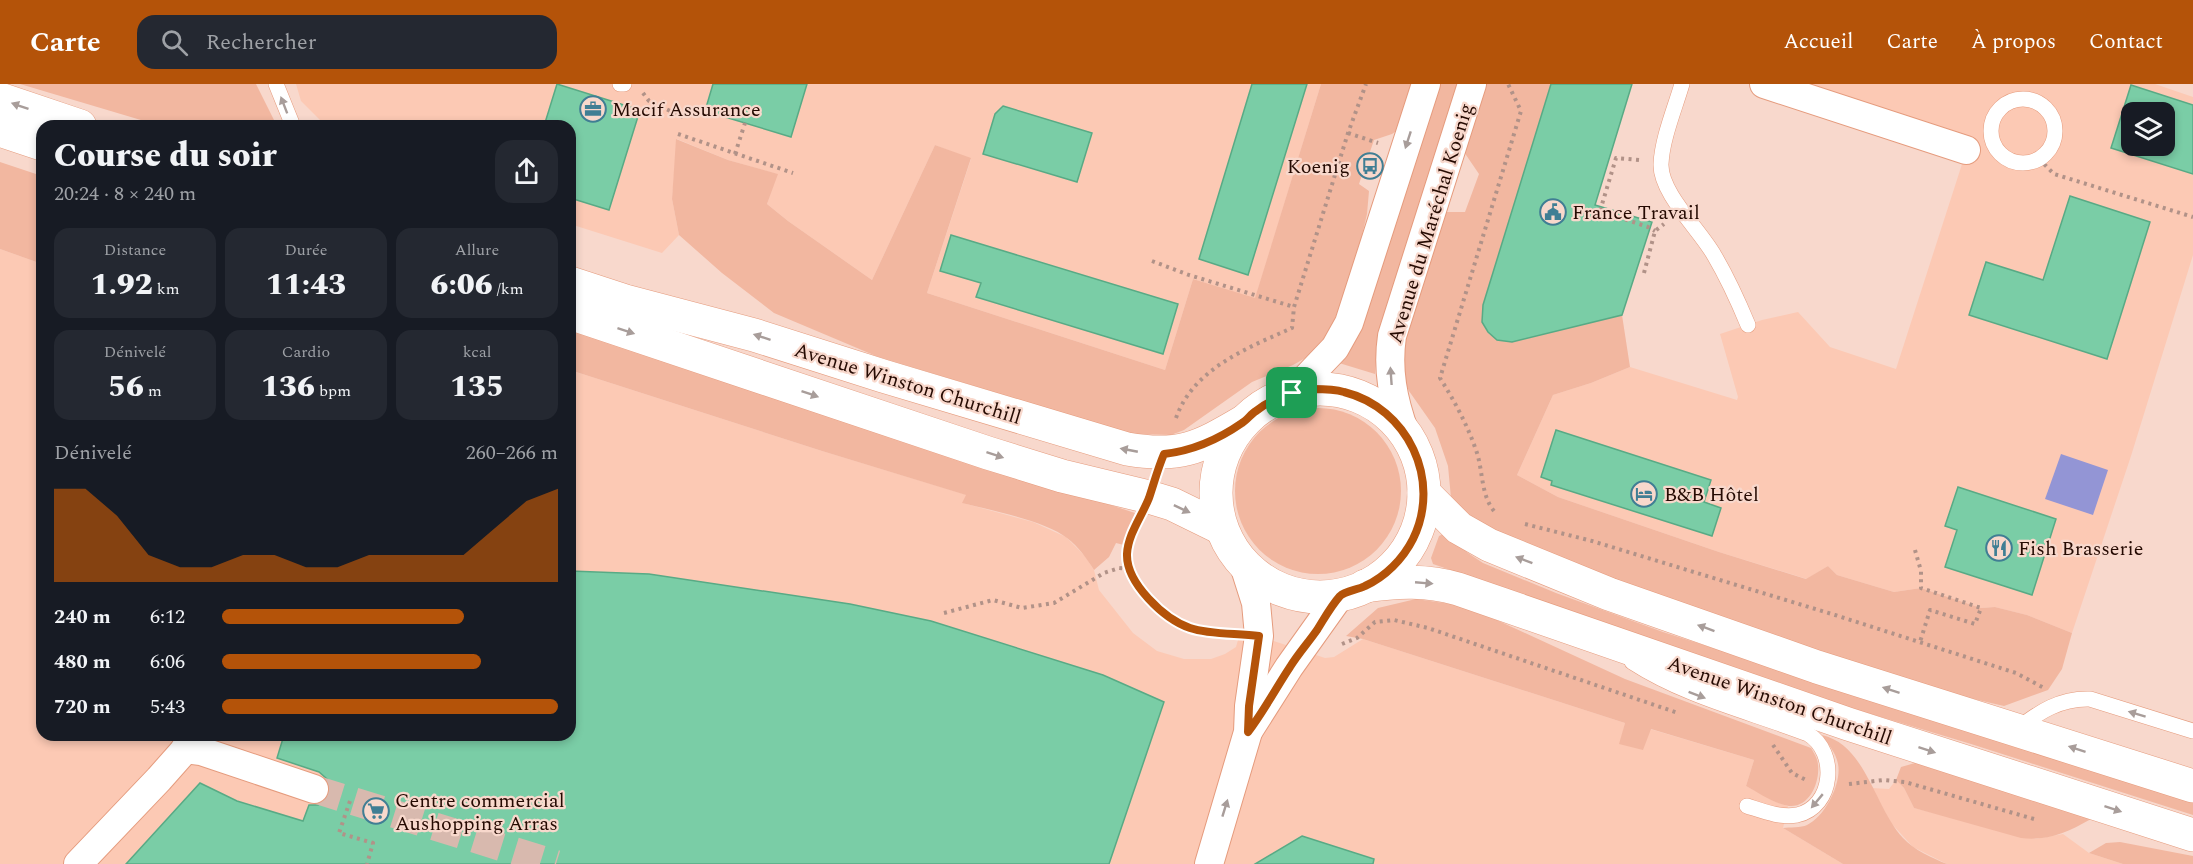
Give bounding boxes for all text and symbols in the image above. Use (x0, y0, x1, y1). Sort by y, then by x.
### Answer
search box (137, 15, 557, 69)
text: Carte (30, 21, 101, 64)
icon: search (158, 26, 191, 59)
text: Rechercher (206, 26, 316, 59)
text: Accueil (1783, 26, 1854, 58)
text: Carte (1887, 26, 1938, 58)
text: À propos (1971, 26, 2056, 58)
text: Contact (2089, 26, 2163, 58)
office icon: Macif Assurance (578, 94, 608, 124)
place label: Macif Assurance (612, 95, 761, 125)
one-way arrow (279, 96, 289, 114)
street label: Avenue du Maréchal Koenig (1380, 99, 1482, 347)
one-way arrow (11, 101, 29, 110)
map controls (2121, 102, 2175, 156)
button: layers (2121, 102, 2175, 156)
text: Course du soir (54, 131, 276, 181)
one-way arrow (1403, 131, 1412, 149)
button: share (495, 140, 558, 203)
bus stop icon: Koenig (1355, 151, 1385, 181)
place label: Koenig (1287, 152, 1350, 182)
text: 20:24 · 8 × 240 m (54, 179, 196, 209)
public building icon: France Travail (1538, 197, 1568, 227)
place label: France Travail (1572, 198, 1700, 228)
text: Distance (104, 238, 166, 262)
text: Durée (284, 238, 328, 262)
text: Allure (455, 238, 499, 262)
text: 1.92 (90, 262, 153, 308)
text: 11:43 (266, 262, 346, 308)
text: 6:06 (430, 262, 493, 308)
text: km (153, 277, 180, 301)
text: /km (493, 277, 524, 301)
one-way arrow (617, 327, 635, 336)
one-way arrow (753, 332, 771, 341)
street label: Avenue Winston Churchill (791, 335, 1025, 433)
text: Dénivelé (104, 340, 166, 364)
text: Cardio (282, 340, 330, 364)
text: kcal (463, 340, 491, 364)
text: 56 (108, 364, 144, 410)
text: 136 (261, 364, 315, 410)
text: 135 (450, 364, 504, 410)
pin (1266, 367, 1317, 418)
one-way arrow (1386, 367, 1396, 386)
icon: arrive (1275, 376, 1308, 409)
text: m (144, 379, 162, 403)
text: bpm (315, 379, 351, 403)
one-way arrow (801, 389, 819, 399)
text: Dénivelé (54, 438, 132, 468)
text: 260–266 m (466, 438, 558, 468)
one-way arrow (1120, 444, 1138, 454)
one-way arrow (986, 451, 1004, 461)
hotel icon: B&B Hôtel (1629, 479, 1659, 509)
place label: B&B Hôtel (1664, 480, 1759, 510)
one-way arrow (1174, 505, 1191, 514)
restaurant icon: Fish Brasserie (1984, 533, 2014, 563)
place label: Fish Brasserie (2018, 534, 2143, 564)
one-way arrow (1514, 555, 1532, 565)
one-way arrow (1414, 578, 1433, 587)
text: 240 m (54, 602, 111, 632)
text: 6:12 (150, 602, 185, 632)
one-way arrow (1697, 623, 1715, 633)
text: 480 m (54, 647, 111, 677)
text: 6:06 (150, 647, 185, 677)
street label: Avenue Winston Churchill (1663, 648, 1896, 754)
one-way arrow (1882, 685, 1900, 694)
one-way arrow (1688, 691, 1706, 701)
text: 720 m (54, 692, 111, 722)
text: 5:43 (150, 692, 185, 722)
one-way arrow (2128, 709, 2146, 718)
one-way arrow (2068, 744, 2086, 753)
one-way arrow (1918, 746, 1936, 755)
place label: Centre commercial Aushopping Arras (395, 786, 565, 839)
one-way arrow (1810, 793, 1823, 809)
supermarket icon: Centre commercial Aushopping Arras (361, 796, 391, 826)
one-way arrow (1221, 799, 1230, 817)
one-way arrow (2104, 805, 2122, 815)

